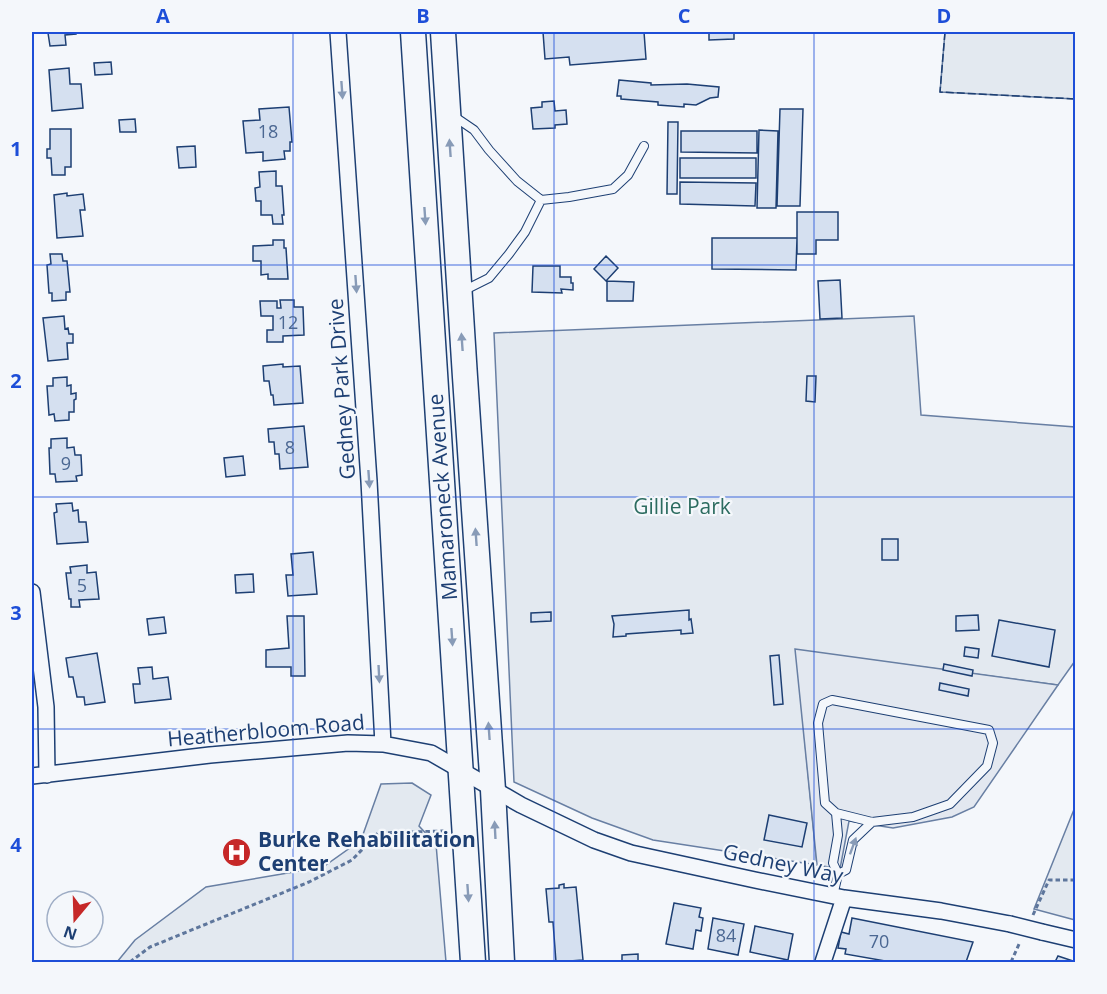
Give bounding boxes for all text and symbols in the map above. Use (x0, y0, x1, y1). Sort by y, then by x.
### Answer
text: A (156, 2, 170, 29)
text: B (416, 2, 430, 29)
text: C (678, 2, 691, 29)
text: D (937, 2, 951, 29)
one-way arrow (337, 80, 347, 99)
house number: 18 (258, 119, 278, 143)
text: 1 (10, 135, 22, 162)
one-way arrow (446, 138, 455, 157)
one-way arrow (420, 206, 430, 225)
one-way arrow (351, 275, 360, 294)
street label: Gedney Park Drive (321, 298, 361, 480)
house number: 12 (278, 310, 298, 334)
one-way arrow (458, 333, 467, 352)
text: 2 (10, 367, 22, 394)
street label: Mamaroneck Avenue (421, 393, 463, 601)
house number: 8 (285, 435, 295, 459)
house number: 9 (61, 451, 71, 475)
one-way arrow (364, 469, 374, 488)
park label: Gillie Park (633, 492, 731, 520)
one-way arrow (471, 527, 481, 546)
house number: 5 (77, 573, 87, 597)
text: 3 (10, 599, 22, 626)
one-way arrow (448, 628, 457, 647)
one-way arrow (375, 664, 384, 683)
street label: Heatherbloom Road (166, 707, 366, 753)
one-way arrow (485, 722, 494, 741)
one-way arrow (490, 820, 499, 839)
place label: Burke Rehabilitation Center (258, 825, 476, 877)
text: 4 (10, 831, 22, 858)
hospital icon: Burke Rehabilitation Center (221, 836, 253, 868)
street label: Gedney Way (721, 837, 846, 890)
one-way arrow (849, 837, 858, 855)
one-way arrow (464, 883, 473, 902)
north arrow (45, 889, 105, 949)
text: N (60, 921, 80, 946)
house number: 84 (716, 923, 736, 947)
house number: 70 (869, 929, 889, 953)

